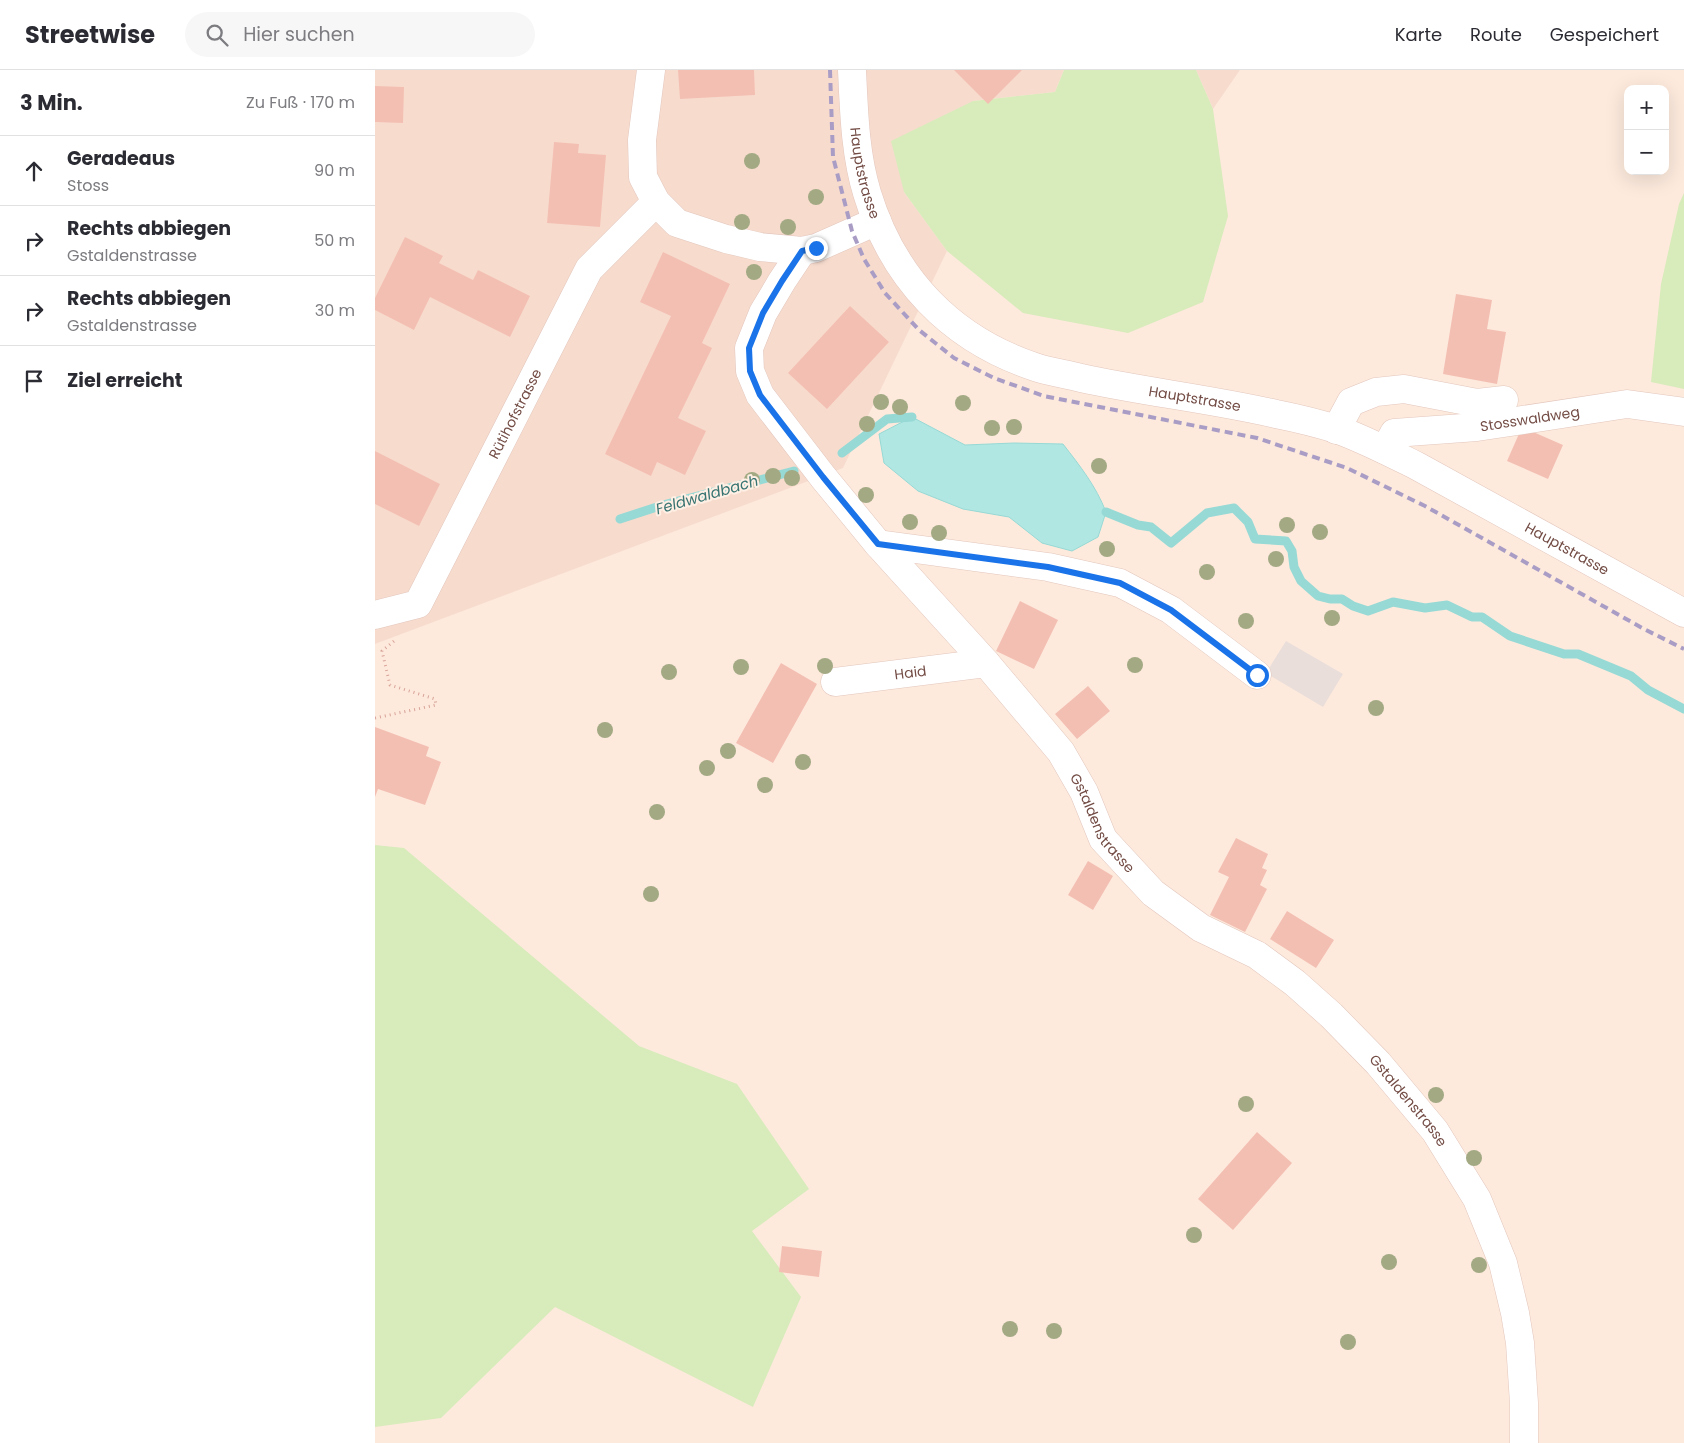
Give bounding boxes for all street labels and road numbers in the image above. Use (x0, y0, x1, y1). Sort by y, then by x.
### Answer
street label: Hauptstrasse (845, 126, 885, 222)
street label: Rütihofstrasse (484, 365, 547, 462)
street label: Hauptstrasse (1147, 381, 1243, 416)
street label: Stosswaldweg (1479, 401, 1581, 436)
street label: Hauptstrasse (1521, 517, 1613, 580)
street label: Haid (893, 661, 928, 684)
street label: Gstaldenstrasse (1065, 769, 1140, 878)
street label: Gstaldenstrasse (1365, 1050, 1452, 1151)

